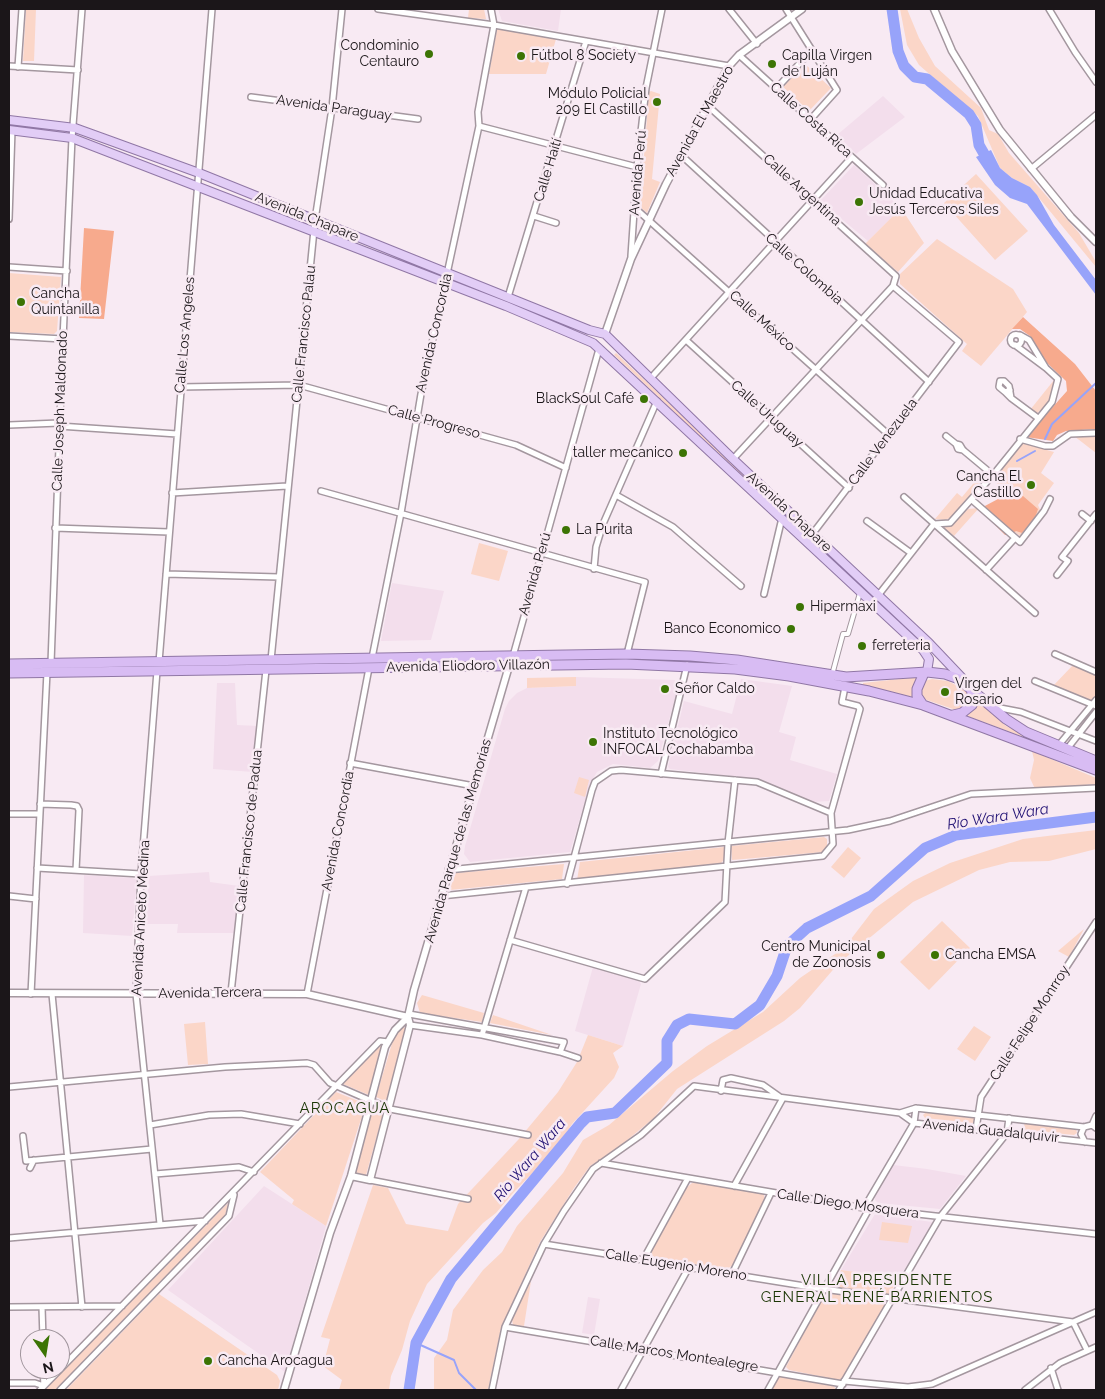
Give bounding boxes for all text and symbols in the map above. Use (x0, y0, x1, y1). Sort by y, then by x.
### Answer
place label: Condominio Centauro (340, 38, 419, 70)
marker: Condominio Centauro (423, 48, 435, 60)
place label: Fútbol 8 Society (531, 48, 636, 64)
place label: Capilla Virgen de Luján (782, 48, 872, 80)
marker: Fútbol 8 Society (515, 50, 527, 62)
marker: Capilla Virgen de Luján (766, 58, 778, 70)
street label: Avenida El Maestro (663, 63, 737, 179)
street label: Calle Costa Rica (766, 79, 856, 161)
place label: Módulo Policial 209 El Castillo (548, 86, 647, 118)
street label: Avenida Paraguay (275, 92, 393, 124)
marker: Módulo Policial 209 El Castillo (651, 96, 663, 108)
street label: Avenida Perú (626, 130, 650, 216)
street label: Calle Haití (530, 136, 566, 204)
street label: Calle Argentina (759, 151, 845, 229)
place label: Unidad Educativa Jesús Terceros Siles (869, 186, 999, 218)
street label: Avenida Chapare (253, 189, 361, 245)
marker: Unidad Educativa Jesús Terceros Siles (853, 196, 865, 208)
street label: Calle Colombia (762, 230, 846, 308)
street label: Calle Francisco Palau (288, 264, 320, 404)
street label: Avenida Concordia (412, 272, 456, 394)
street label: Calle Los Angeles (172, 276, 198, 394)
place label: Cancha Quintanilla (31, 286, 100, 318)
street label: Calle México (726, 287, 798, 355)
marker: Cancha Quintanilla (15, 296, 27, 308)
street label: Calle Joseph Maldonado (49, 331, 71, 491)
street label: Calle Uruguay (727, 377, 807, 451)
place label: BlackSoul Café (536, 391, 634, 407)
marker: BlackSoul Café (638, 393, 650, 405)
street label: Calle Venezuela (845, 395, 921, 489)
street label: Calle Progreso (386, 402, 482, 442)
place label: taller mecanico (573, 445, 673, 461)
marker: taller mecanico (677, 447, 689, 459)
street label: Avenida Chapare (743, 468, 835, 556)
place label: Cancha El Castillo (956, 469, 1021, 502)
marker: Cancha El Castillo (1025, 479, 1037, 491)
place label: La Purita (576, 522, 633, 538)
marker: La Purita (560, 524, 572, 536)
street label: Avenida Perú (515, 531, 555, 617)
place label: Hipermaxi (810, 599, 876, 615)
marker: Hipermaxi (794, 601, 806, 613)
place label: Banco Economico (664, 621, 781, 637)
marker: Banco Economico (785, 623, 797, 635)
place label: ferreteria (872, 638, 931, 654)
marker: ferreteria (856, 640, 868, 652)
street label: Avenida Eliodoro Villazón (386, 656, 550, 676)
place label: Virgen del Rosario (955, 676, 1022, 709)
place label: Señor Caldo (675, 681, 755, 697)
marker: Señor Caldo (659, 683, 671, 695)
marker: Virgen del Rosario (939, 686, 951, 698)
place label: Instituto Tecnológico INFOCAL Cochabamba (603, 726, 753, 759)
marker: Instituto Tecnológico INFOCAL Cochabamba (587, 736, 599, 748)
street label: Avenida Parque de las Memorias (421, 737, 495, 945)
street label: Calle Francisco de Padua (232, 749, 266, 913)
street label: Avenida Concordia (318, 770, 358, 892)
water label: Río Wara Wara (946, 800, 1050, 834)
street label: Avenida Aniceto Medina (129, 839, 153, 997)
place label: Centro Municipal de Zoonosis (761, 939, 871, 972)
place label: Cancha EMSA (945, 947, 1036, 963)
marker: Centro Municipal de Zoonosis (875, 949, 887, 961)
marker: Cancha EMSA (929, 949, 941, 961)
street label: Calle Felipe Monrroy (987, 962, 1073, 1084)
street label: Avenida Tercera (158, 984, 262, 1002)
district label: AROCAGUA (299, 1099, 391, 1117)
water label: Río Wara Wara (490, 1115, 570, 1205)
street label: Avenida Guadalquivir (922, 1115, 1060, 1147)
street label: Calle Diego Mosquera (776, 1186, 920, 1222)
street label: Calle Eugenio Moreno (604, 1246, 748, 1284)
district label: VILLA PRESIDENTE GENERAL RENÉ BARRIENTOS (758, 1271, 996, 1306)
north arrow (20, 1329, 70, 1379)
street label: Calle Marcos Montealegre (589, 1332, 759, 1376)
place label: Cancha Arocagua (218, 1353, 333, 1369)
marker: Cancha Arocagua (202, 1355, 214, 1367)
text: N (41, 1359, 55, 1377)

